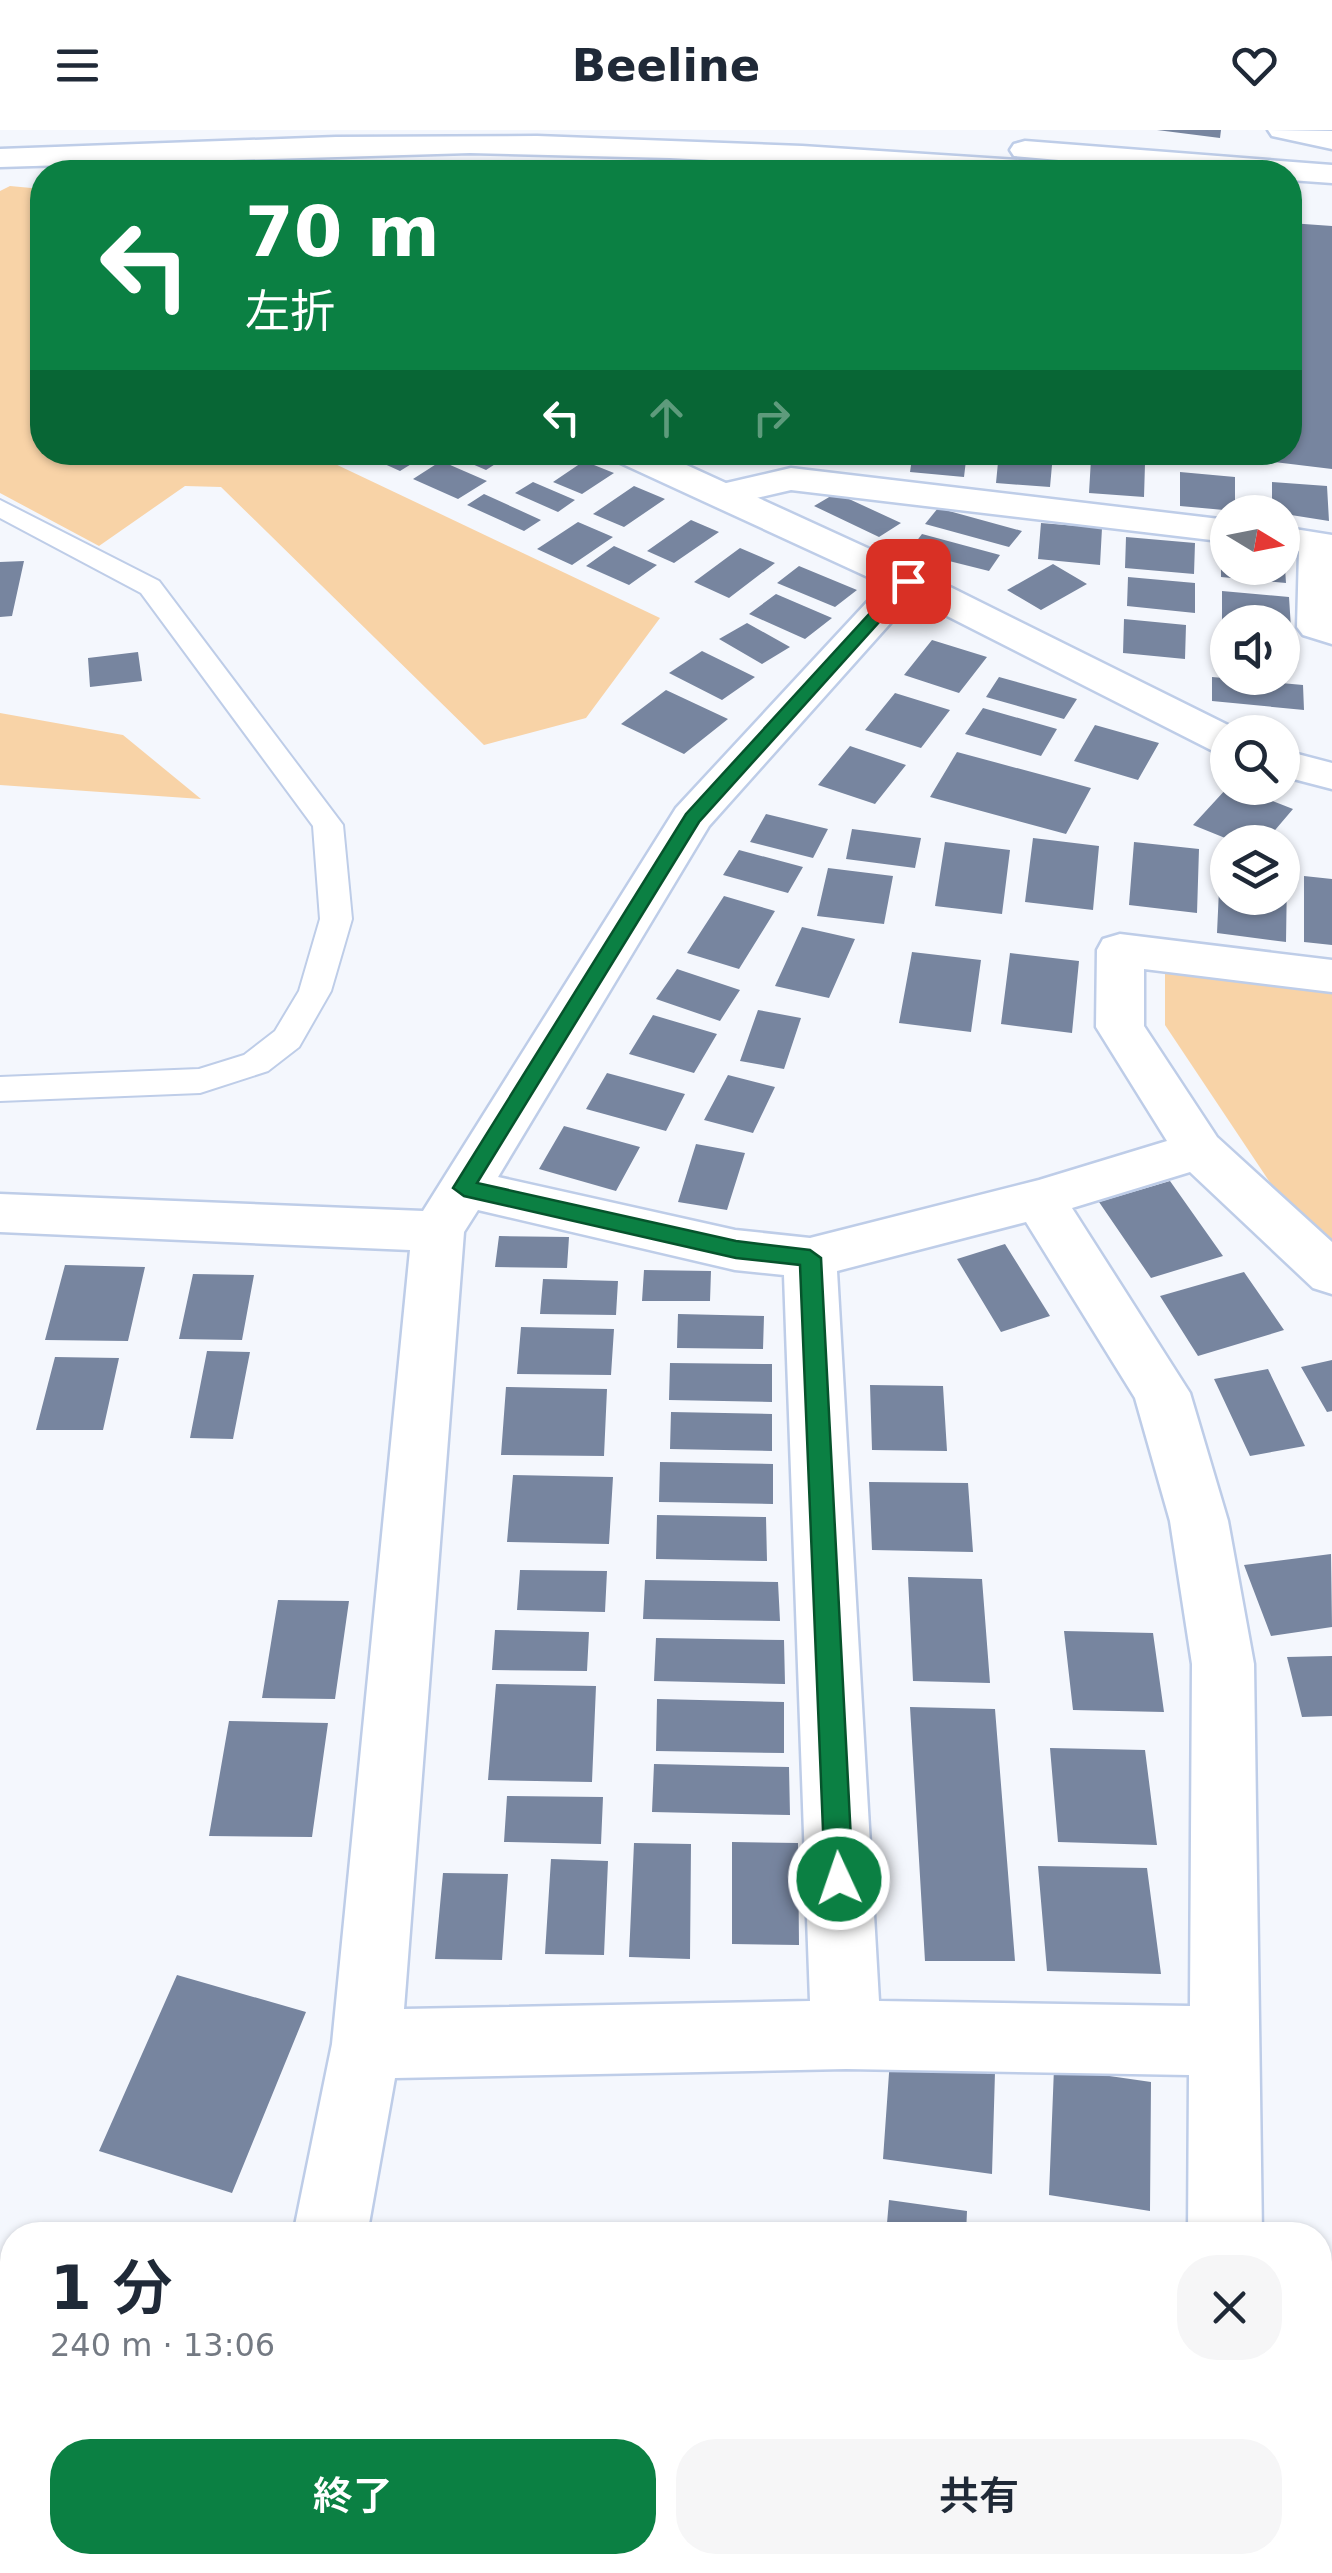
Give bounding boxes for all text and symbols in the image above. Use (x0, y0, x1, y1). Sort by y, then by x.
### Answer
icon: menu (50, 38, 105, 93)
icon: heart (1227, 38, 1282, 93)
text: Beeline (572, 39, 760, 92)
text: 70 m (245, 191, 440, 273)
icon: left (80, 200, 210, 330)
text: 左折 (245, 285, 335, 338)
icon: left (534, 390, 589, 445)
icon: ahead (639, 390, 694, 445)
icon: right (744, 390, 799, 445)
north arrow (1210, 495, 1300, 585)
map controls (1210, 495, 1300, 915)
pin (866, 539, 951, 624)
icon: arrive (881, 554, 936, 609)
button: sound (1210, 605, 1300, 695)
button: search (1210, 715, 1300, 805)
button: layers (1210, 825, 1300, 915)
position arrow (787, 1827, 891, 1931)
text: 1 分 (50, 2253, 173, 2323)
button: close (1177, 2255, 1282, 2360)
text: 240 m · 13:06 (50, 2326, 275, 2364)
button: 終了 (50, 2439, 656, 2554)
button: 共有 (676, 2439, 1282, 2554)

